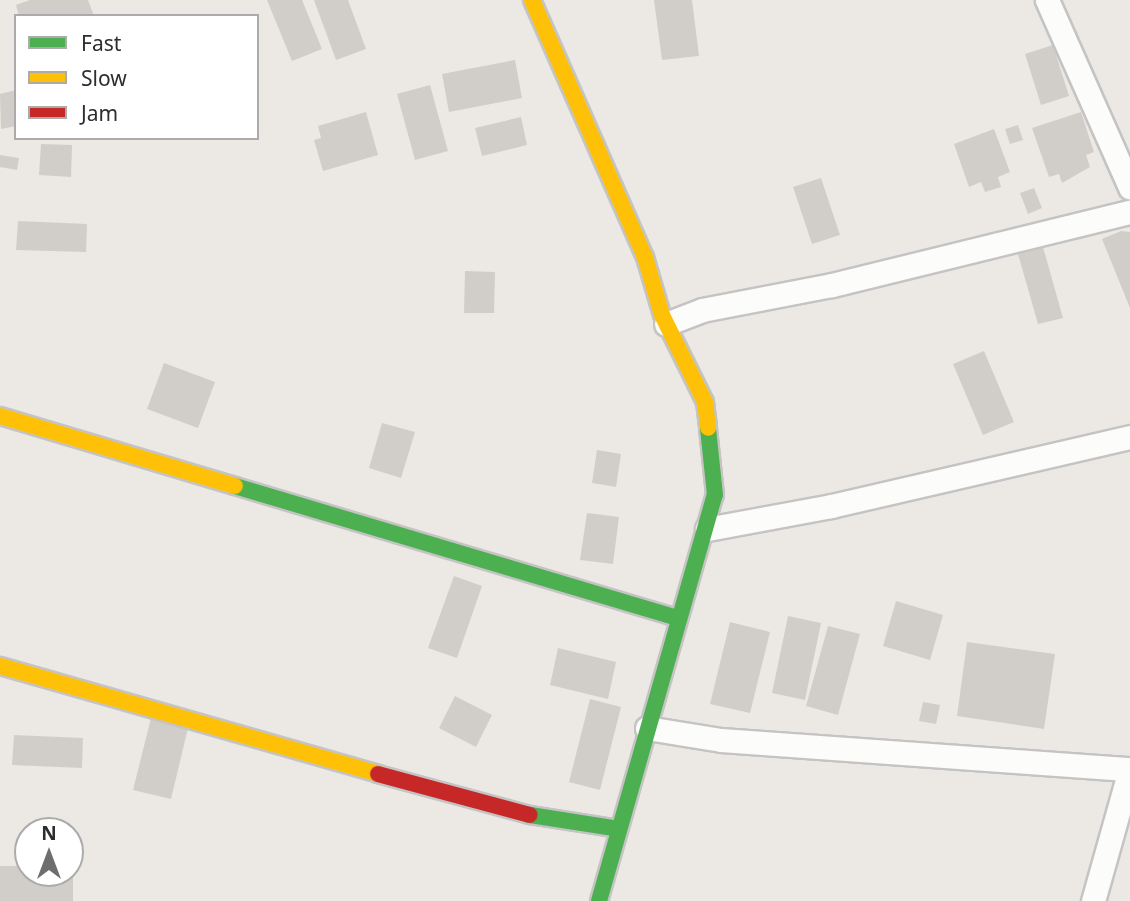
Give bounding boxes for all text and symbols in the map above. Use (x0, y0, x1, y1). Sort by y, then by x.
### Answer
legend (14, 14, 259, 140)
text: Fast (81, 29, 121, 57)
text: Slow (81, 64, 127, 92)
text: Jam (81, 99, 118, 127)
north arrow (14, 817, 84, 887)
text: N (41, 820, 57, 846)

